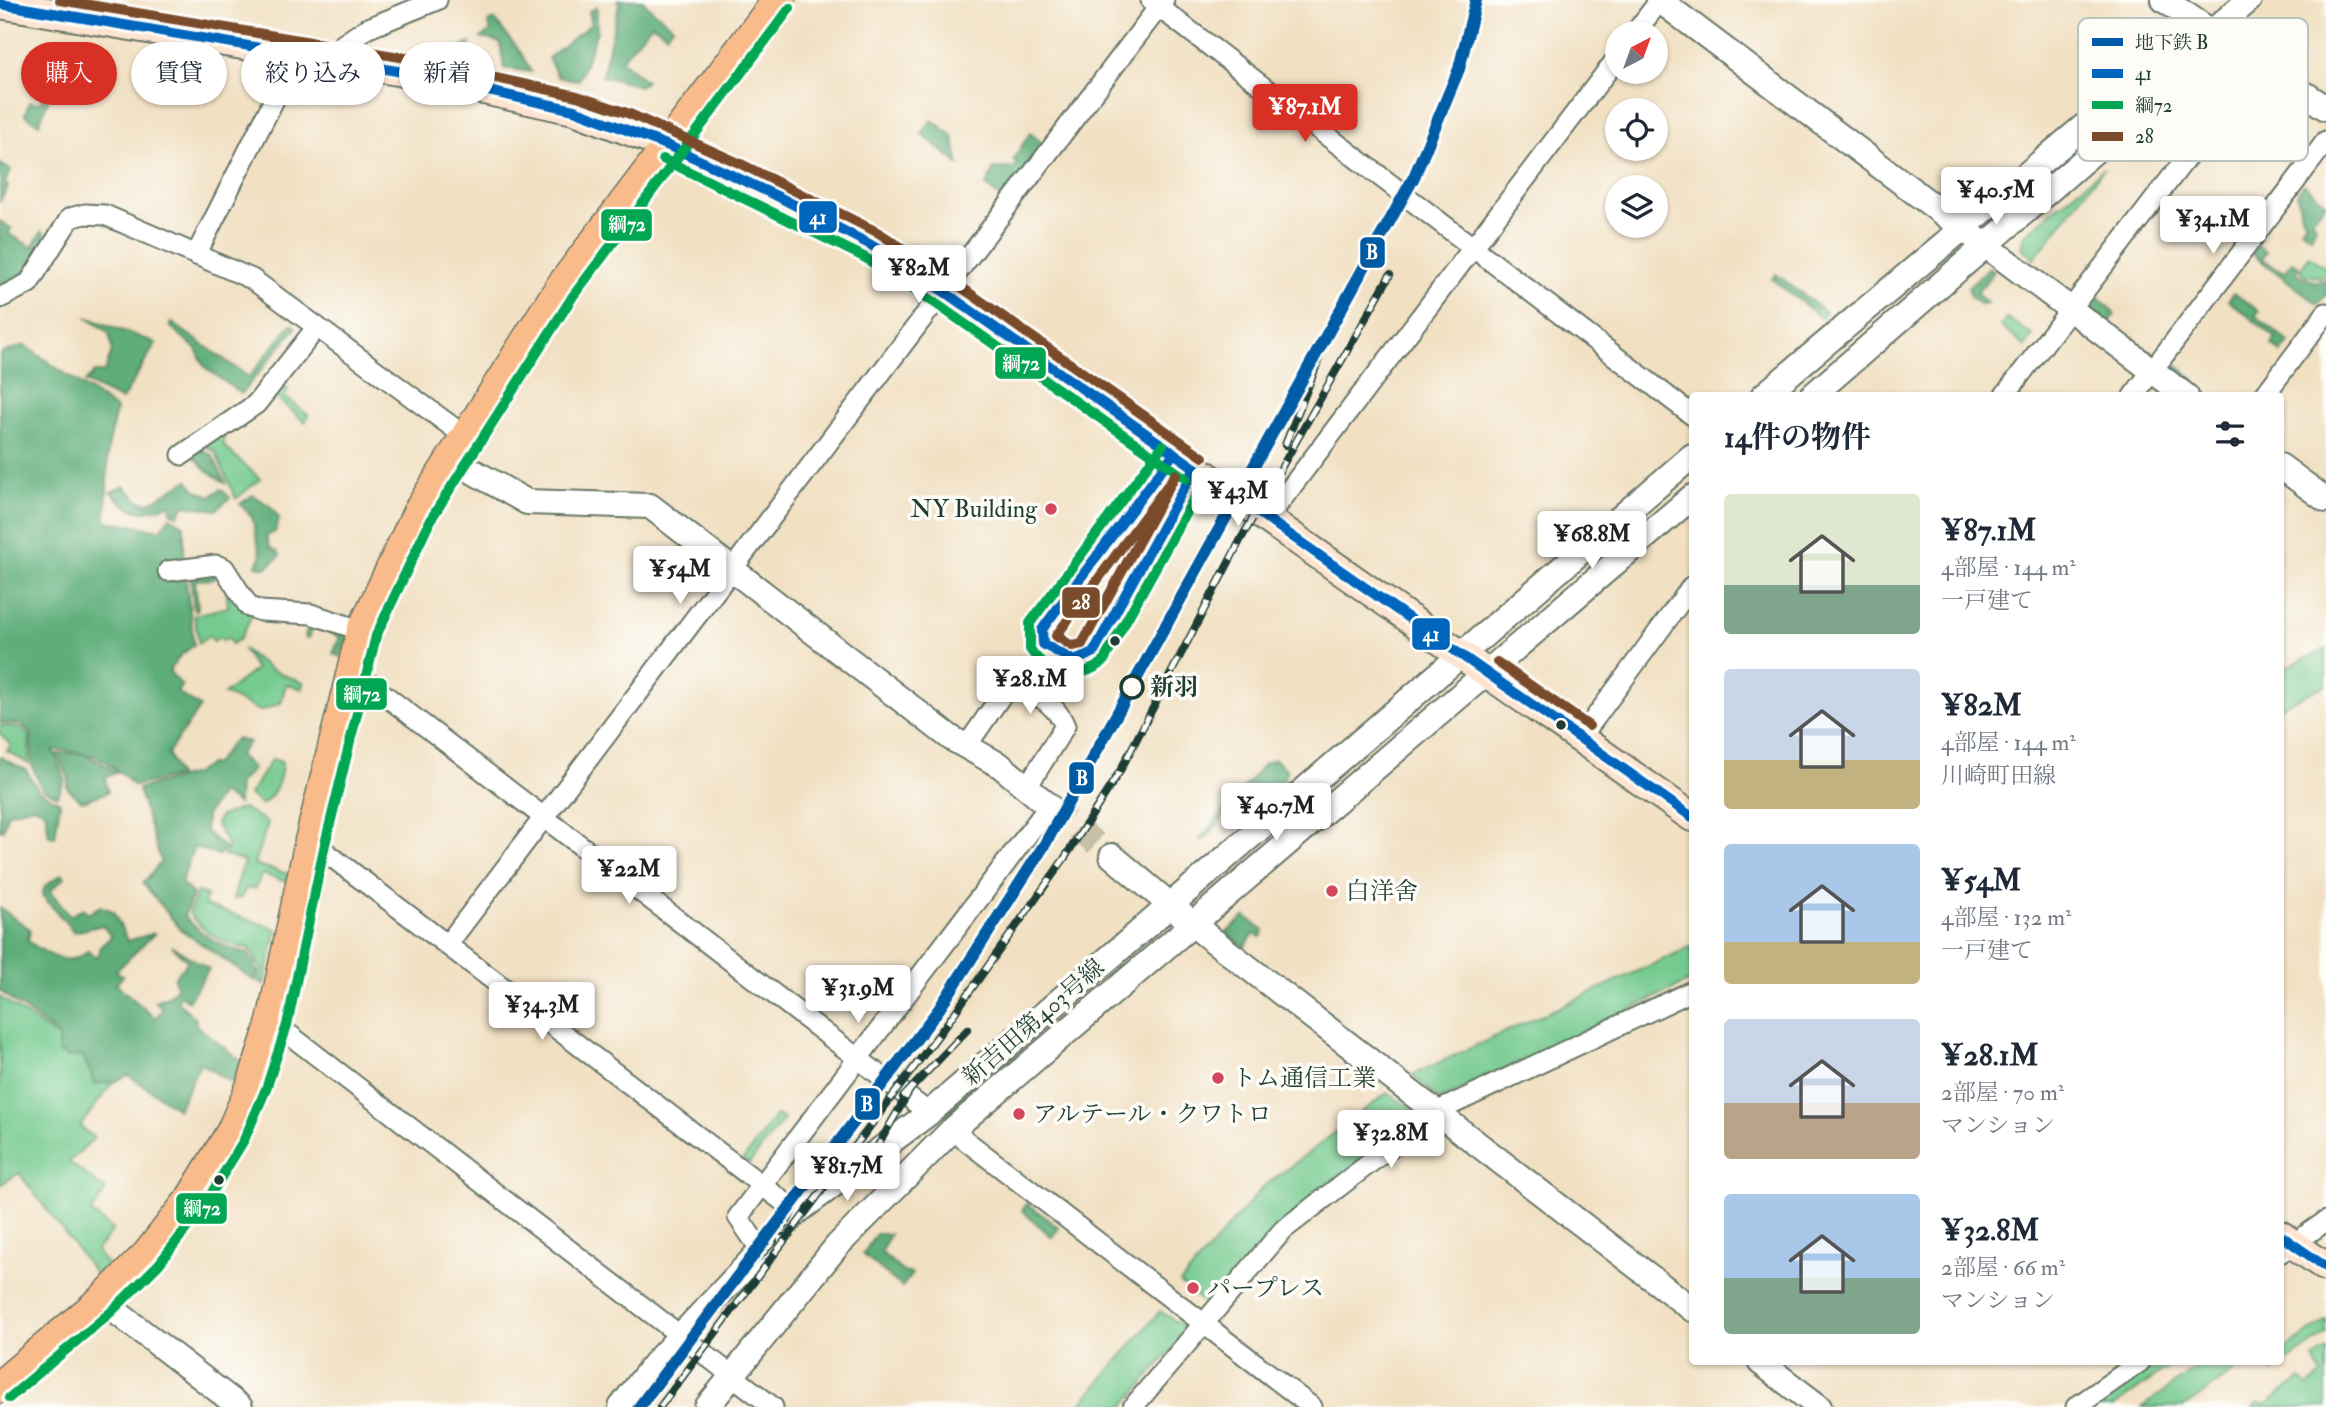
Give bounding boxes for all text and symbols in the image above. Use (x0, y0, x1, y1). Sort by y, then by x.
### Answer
legend (2078, 18, 2308, 161)
north arrow (1605, 21, 1668, 84)
map controls (1605, 21, 1668, 238)
text: 地下鉄 B (2135, 31, 2208, 55)
chip: 購入 (21, 42, 117, 105)
chip: 賃貸 (131, 42, 227, 105)
chip: 絞り込み (241, 42, 385, 105)
chip: 新着 (399, 42, 495, 105)
text: 41 (2135, 62, 2152, 86)
pin: ¥87.1M (1248, 85, 1362, 144)
text: ¥87.1M (1268, 92, 1342, 121)
text: 綱72 (2135, 94, 2172, 118)
button: locate (1605, 98, 1668, 161)
text: 28 (2135, 125, 2154, 149)
pin: ¥40.5M (1939, 168, 2053, 227)
button: layers (1605, 175, 1668, 238)
text: ¥40.5M (1957, 175, 2035, 204)
pin: ¥34.1M (2156, 196, 2270, 256)
line badge: 41 (798, 200, 838, 234)
text: ¥34.1M (2176, 204, 2250, 233)
text: 41 (808, 206, 827, 230)
line badge: 綱72 (600, 208, 653, 242)
text: 綱72 (608, 213, 646, 237)
line badge: B (1359, 236, 1386, 269)
text: B (1366, 241, 1378, 265)
pin: ¥82M (878, 246, 960, 305)
text: ¥82M (888, 253, 950, 282)
line badge: 綱72 (994, 346, 1047, 380)
text: 綱72 (1002, 352, 1040, 376)
icon: filters (2211, 415, 2249, 453)
text: 14件の物件 (1724, 419, 1871, 456)
pin: ¥43M (1197, 468, 1279, 528)
text: ¥43M (1208, 476, 1268, 505)
place label: NY Building (911, 494, 1038, 525)
marker: NY Building (1043, 501, 1059, 517)
pin: ¥68.8M (1535, 512, 1649, 571)
text: ¥87.1M (1941, 512, 2036, 549)
text: ¥68.8M (1553, 519, 1631, 548)
icon: home (1780, 522, 1864, 606)
pin: ¥54M (639, 546, 721, 606)
text: 4部屋 · 144 m² (1941, 553, 2076, 582)
text: ¥54M (649, 554, 711, 583)
line badge: 28 (1061, 586, 1101, 619)
text: 一戸建て (1941, 586, 2033, 615)
text: 28 (1072, 591, 1090, 615)
line badge: 41 (1411, 617, 1451, 651)
text: 41 (1421, 623, 1440, 647)
unlabelled marker (1108, 634, 1122, 648)
pin: ¥28.1M (973, 656, 1087, 716)
text: ¥28.1M (993, 664, 1067, 693)
place label: 新羽 (1150, 672, 1198, 703)
marker: 新羽 (1120, 675, 1144, 699)
line badge: 綱72 (335, 677, 388, 711)
text: 綱72 (343, 683, 381, 707)
text: ¥82M (1941, 687, 2022, 724)
icon: home (1780, 697, 1864, 781)
unlabelled marker (1554, 718, 1568, 732)
text: 4部屋 · 144 m² (1941, 728, 2076, 757)
line badge: B (1068, 761, 1095, 795)
text: 川崎町田線 (1941, 761, 2056, 790)
text: B (1076, 767, 1088, 791)
pin: ¥40.7M (1219, 784, 1333, 843)
text: ¥40.7M (1237, 791, 1315, 820)
pin: ¥22M (588, 846, 670, 906)
text: ¥22M (598, 854, 660, 883)
text: ¥54M (1941, 862, 2021, 899)
icon: home (1780, 872, 1864, 956)
place label: 白洋舍 (1346, 876, 1418, 907)
marker: 白洋舍 (1324, 883, 1340, 899)
text: 4部屋 · 132 m² (1941, 903, 2071, 932)
text: 一戸建て (1941, 936, 2033, 965)
street label: 新吉田第403号線 (956, 952, 1111, 1093)
pin: ¥31.9M (801, 965, 915, 1025)
text: ¥31.9M (822, 973, 894, 1002)
pin: ¥34.3M (485, 982, 599, 1042)
text: ¥34.3M (505, 990, 579, 1019)
text: ¥28.1M (1941, 1037, 2038, 1074)
icon: home (1780, 1047, 1864, 1131)
place label: トム通信工業 (1232, 1063, 1376, 1094)
marker: トム通信工業 (1210, 1070, 1226, 1086)
text: 2部屋 · 70 m² (1941, 1078, 2064, 1107)
line badge: B (854, 1087, 881, 1121)
text: B (861, 1093, 873, 1117)
place label: アルテール・クワトロ (1033, 1099, 1272, 1130)
marker: アルテール・クワトロ (1011, 1106, 1027, 1122)
pin: ¥32.8M (1334, 1110, 1448, 1170)
text: マンション (1941, 1111, 2055, 1140)
text: ¥32.8M (1353, 1118, 1429, 1147)
pin: ¥81.7M (790, 1144, 904, 1203)
text: ¥81.7M (811, 1151, 883, 1180)
unlabelled marker (212, 1173, 226, 1187)
line badge: 綱72 (175, 1192, 228, 1225)
text: 綱72 (183, 1197, 221, 1221)
text: ¥32.8M (1941, 1212, 2039, 1249)
icon: home (1780, 1222, 1864, 1306)
text: 2部屋 · 66 m² (1941, 1253, 2065, 1282)
place label: パープレス (1207, 1273, 1324, 1304)
marker: パープレス (1185, 1280, 1201, 1296)
text: マンション (1941, 1286, 2055, 1315)

